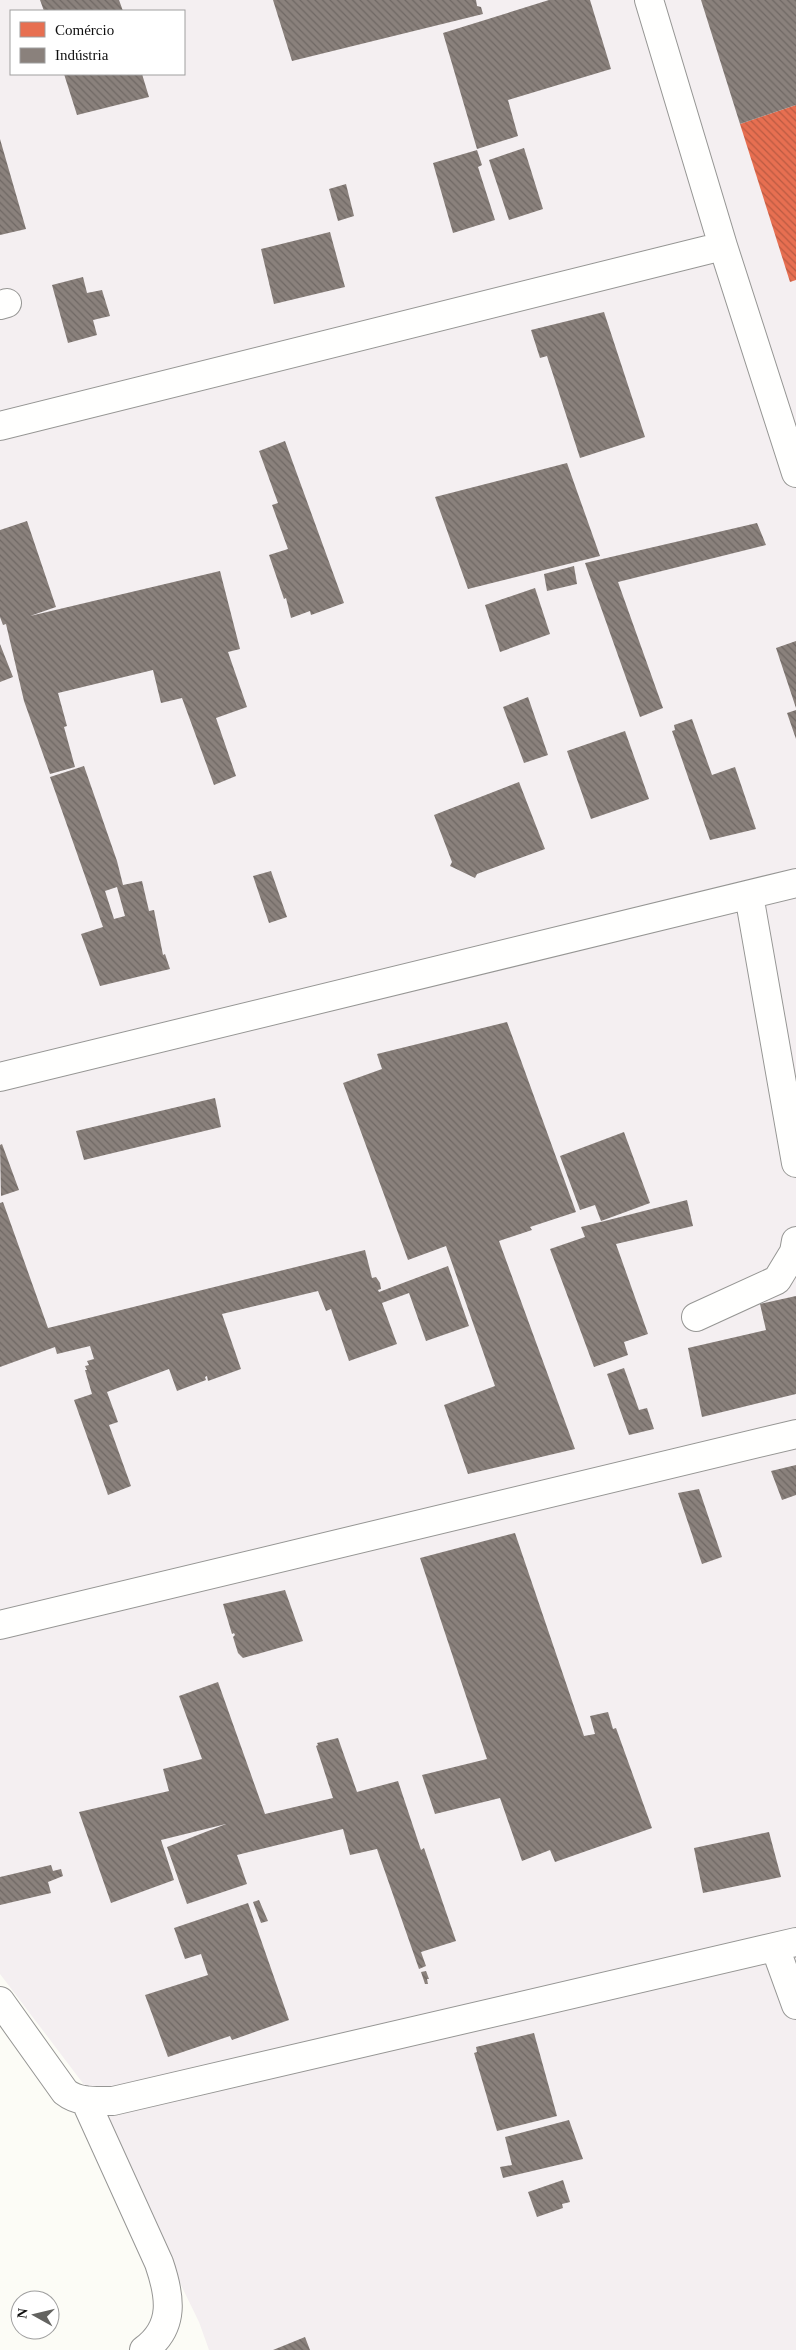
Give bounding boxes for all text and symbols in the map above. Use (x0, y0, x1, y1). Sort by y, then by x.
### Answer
legend (10, 10, 185, 75)
text: Comércio (55, 22, 114, 38)
text: Indústria (55, 47, 109, 63)
north arrow (10, 2290, 60, 2340)
text: N (14, 2307, 31, 2319)

